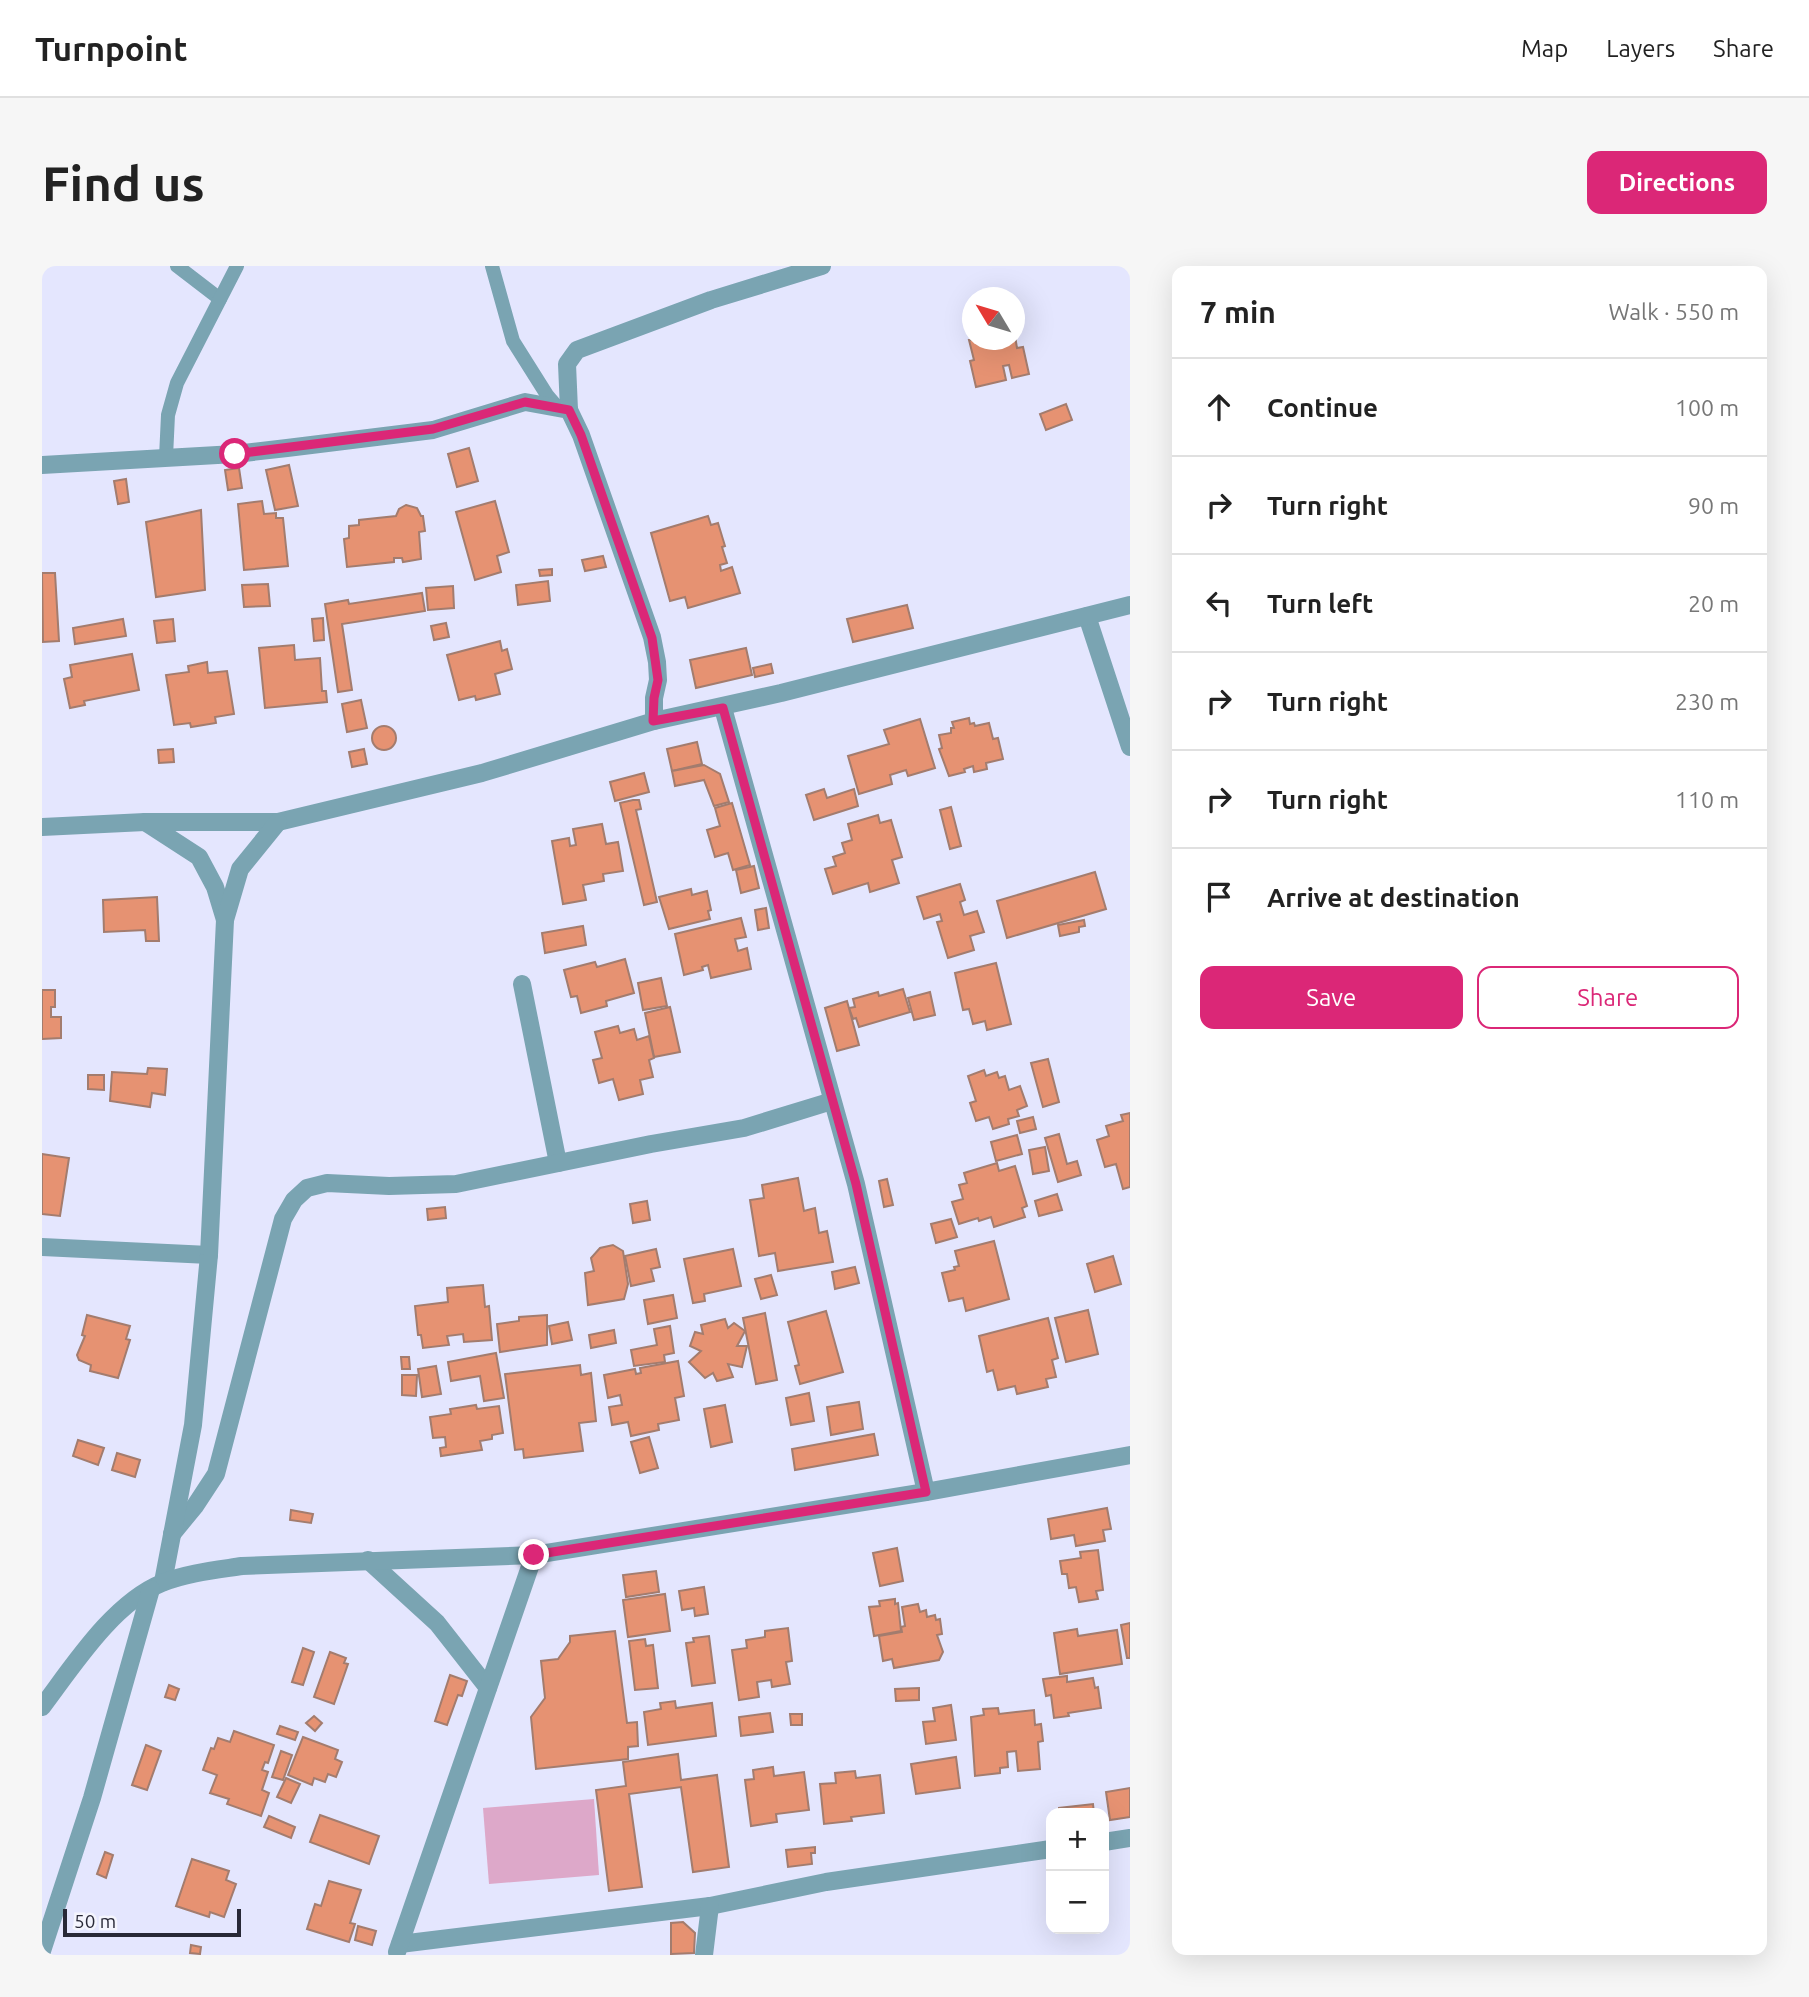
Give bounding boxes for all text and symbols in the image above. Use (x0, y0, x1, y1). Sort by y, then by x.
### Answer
text: Turnpoint (35, 30, 187, 67)
text: Map (1521, 35, 1568, 62)
text: Layers (1606, 35, 1675, 62)
text: Share (1713, 35, 1774, 62)
button: Directions (1587, 151, 1767, 214)
text: Find us (42, 155, 205, 210)
north arrow (962, 287, 1025, 350)
text: 7 min (1200, 295, 1276, 329)
text: Walk · 550 m (1608, 299, 1739, 324)
icon: ahead (1200, 388, 1238, 426)
text: Continue (1267, 393, 1378, 422)
text: 100 m (1675, 395, 1739, 420)
route start (219, 438, 250, 469)
icon: right (1200, 486, 1238, 524)
text: Turn right (1267, 491, 1388, 520)
text: 90 m (1688, 493, 1739, 518)
icon: left (1200, 584, 1238, 622)
text: Turn left (1267, 589, 1373, 618)
text: 20 m (1688, 591, 1739, 616)
icon: right (1200, 682, 1238, 720)
text: Turn right (1267, 687, 1388, 716)
text: 230 m (1675, 689, 1739, 714)
icon: right (1200, 780, 1238, 818)
text: Turn right (1267, 785, 1388, 814)
text: 110 m (1675, 787, 1739, 812)
icon: arrive (1200, 878, 1238, 916)
text: Arrive at destination (1267, 883, 1520, 912)
button: Save (1200, 966, 1463, 1029)
button: Share (1477, 966, 1739, 1029)
route end (518, 1539, 549, 1570)
map controls (1046, 1808, 1109, 1934)
button: + (1046, 1808, 1109, 1871)
button: − (1046, 1871, 1109, 1934)
scale bar (63, 1906, 242, 1938)
text: 50 m (74, 1910, 116, 1932)

